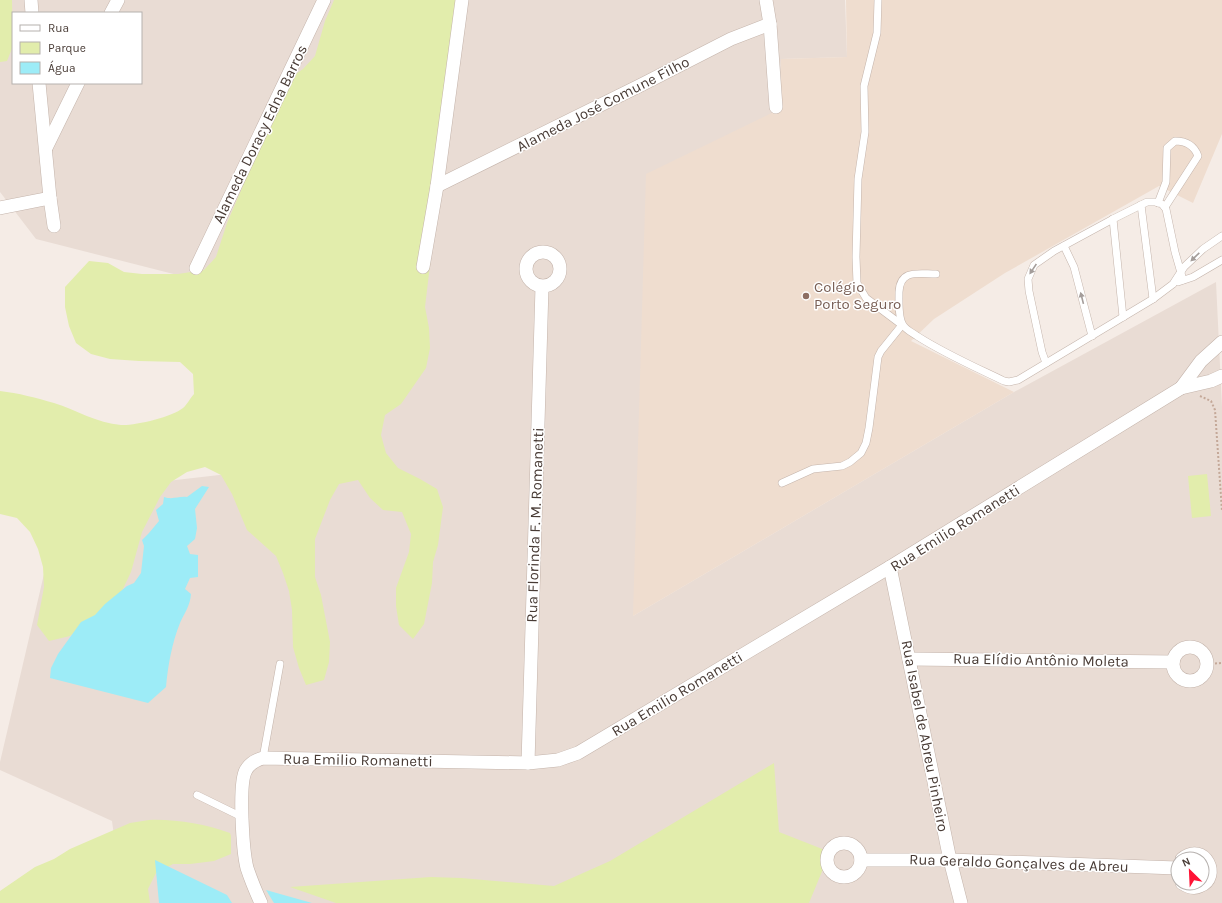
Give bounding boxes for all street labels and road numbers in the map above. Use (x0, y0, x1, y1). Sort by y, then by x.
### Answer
street label: Alameda Doracy Edna Barros (209, 42, 311, 226)
street label: Alameda José Comune Filho (514, 53, 692, 155)
street label: Rua Florinda F. M. Romanetti (523, 427, 547, 623)
street label: Rua Emilio Romanetti (887, 481, 1023, 575)
street label: Rua Isabel de Abreu Pinheiro (898, 639, 952, 833)
street label: Rua Emilio Romanetti (608, 648, 746, 740)
street label: Rua Elídio Antônio Moleta (953, 649, 1129, 671)
street label: Rua Emilio Romanetti (283, 750, 433, 770)
street label: Rua Geraldo Gonçalves de Abreu (909, 850, 1129, 876)

